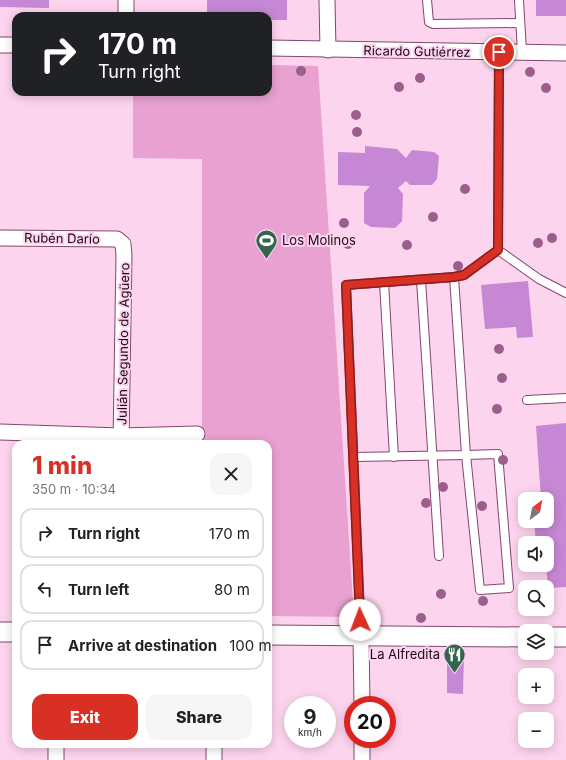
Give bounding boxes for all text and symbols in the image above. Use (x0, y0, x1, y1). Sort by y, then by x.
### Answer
text: 170 m (98, 27, 177, 61)
icon: right (32, 28, 84, 80)
pin (482, 35, 516, 69)
icon: arrive (488, 41, 510, 63)
street label: Ricardo Gutiérrez (363, 42, 471, 60)
text: Turn right (98, 61, 181, 82)
sports icon: Los Molinos (253, 227, 279, 260)
street label: Rubén Darío (24, 229, 100, 247)
place label: Los Molinos (282, 232, 356, 248)
street label: Julián Segundo de Agüero (114, 262, 132, 425)
text: 1 min (32, 451, 92, 480)
button: close (210, 453, 252, 495)
text: 350 m · 10:34 (32, 481, 116, 497)
north arrow (518, 492, 554, 528)
map controls (518, 492, 554, 748)
icon: right (34, 522, 56, 544)
text: Turn right (68, 524, 140, 543)
text: 170 m (209, 524, 250, 543)
button: sound (518, 536, 554, 572)
icon: left (34, 578, 56, 600)
text: Turn left (68, 580, 129, 599)
text: 80 m (214, 580, 250, 599)
button: search (518, 580, 554, 616)
position arrow (339, 599, 381, 641)
button: layers (518, 624, 554, 660)
icon: arrive (34, 634, 56, 656)
text: Arrive at destination (68, 636, 217, 655)
text: 100 m (229, 636, 272, 655)
restaurant icon: La Alfredita (442, 641, 468, 674)
place label: La Alfredita (370, 646, 440, 662)
button: + (518, 668, 554, 704)
button: Exit (32, 694, 138, 740)
button: Share (146, 694, 252, 740)
speed limit sign: 20 (344, 696, 396, 748)
text: 9 (303, 705, 316, 729)
button: − (518, 712, 554, 748)
text: km/h (298, 726, 322, 738)

